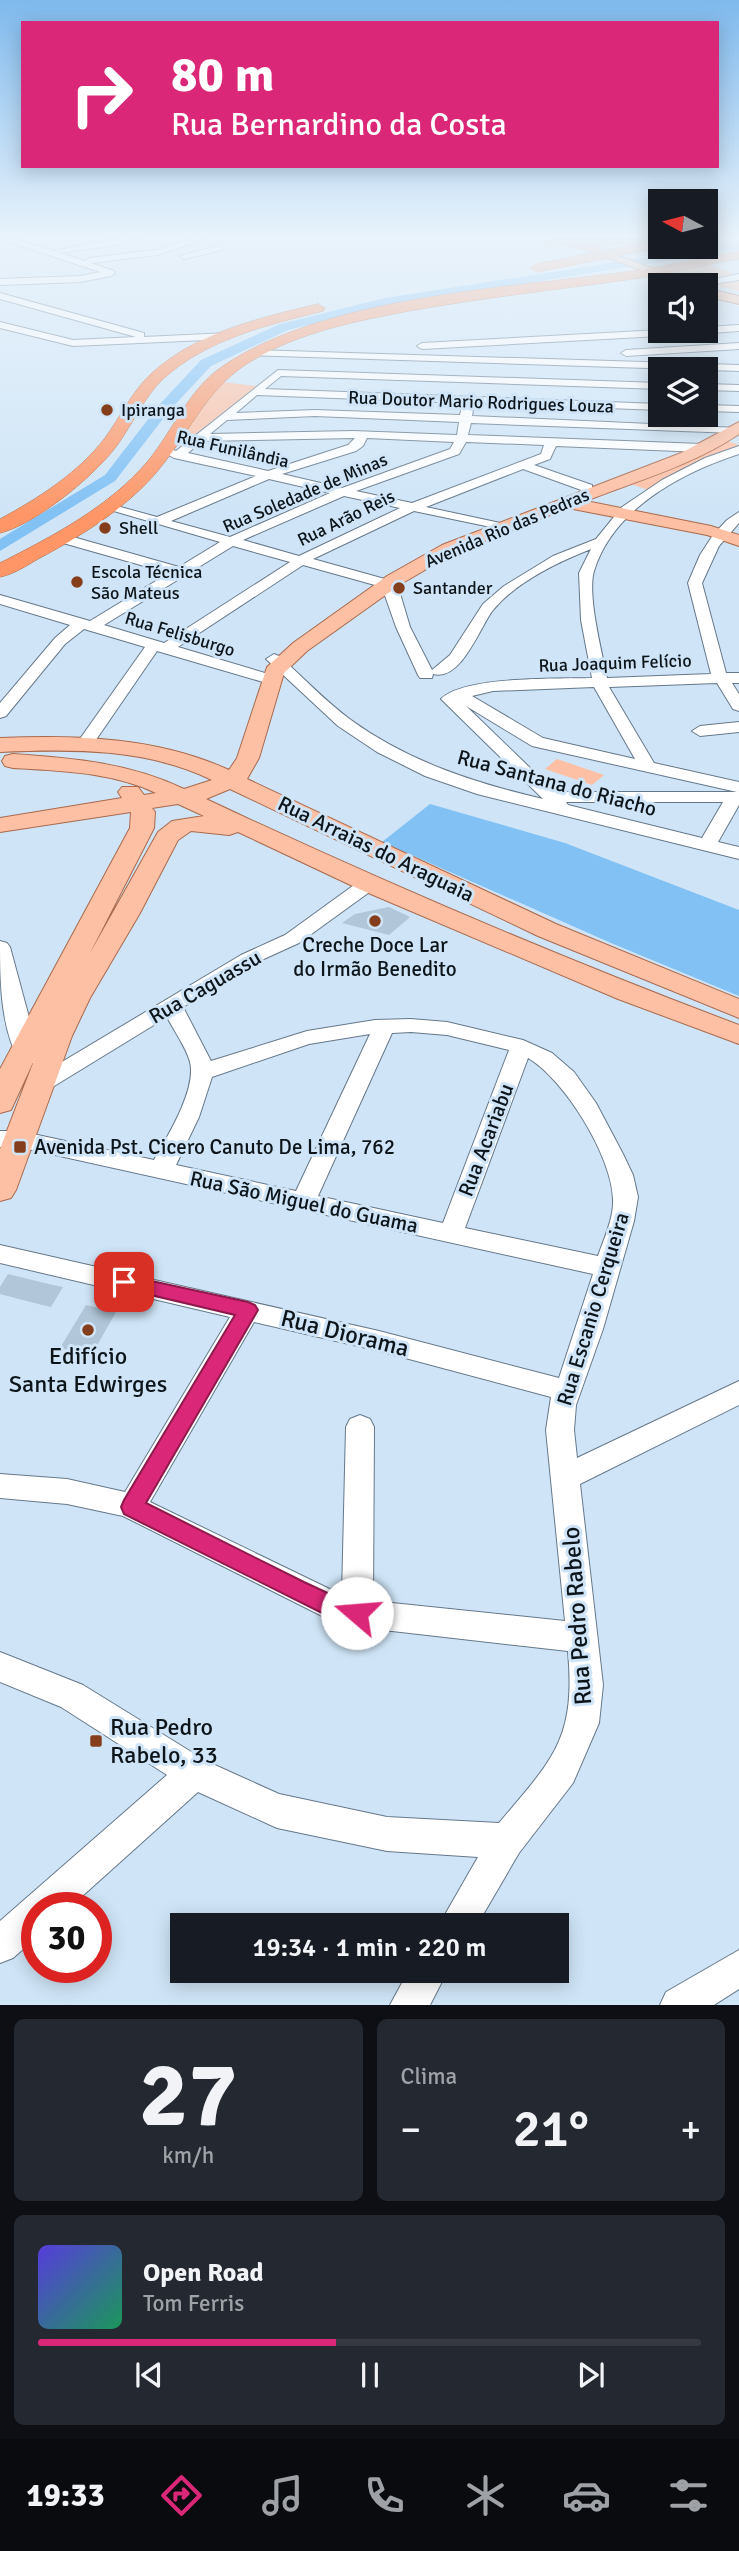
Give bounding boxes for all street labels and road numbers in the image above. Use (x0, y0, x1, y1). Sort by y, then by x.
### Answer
street label: Rua Doutor Mario Rodrigues Louza (348, 386, 614, 418)
street label: Rua Funilândia (175, 425, 291, 473)
street label: Rua Soledade de Minas (219, 448, 391, 538)
street label: Avenida Rio das Pedras (422, 483, 593, 573)
street label: Rua Arão Reis (294, 485, 398, 551)
street label: Rua Felisburgo (122, 607, 238, 661)
street label: Rua Joaquim Felício (538, 649, 692, 677)
street label: Rua Santana do Riacho (455, 744, 659, 822)
street label: Rua Arraias do Araguaia (274, 790, 478, 908)
street label: Rua Caguassu (144, 944, 266, 1030)
street label: Rua Acariabu (453, 1080, 519, 1200)
street label: Rua São Miguel do Guama (187, 1165, 421, 1239)
street label: Rua Escanio Cerqueira (551, 1209, 635, 1409)
street label: Rua Diorama (278, 1303, 412, 1363)
street label: Rua Pedro Rabelo (556, 1526, 598, 1706)

